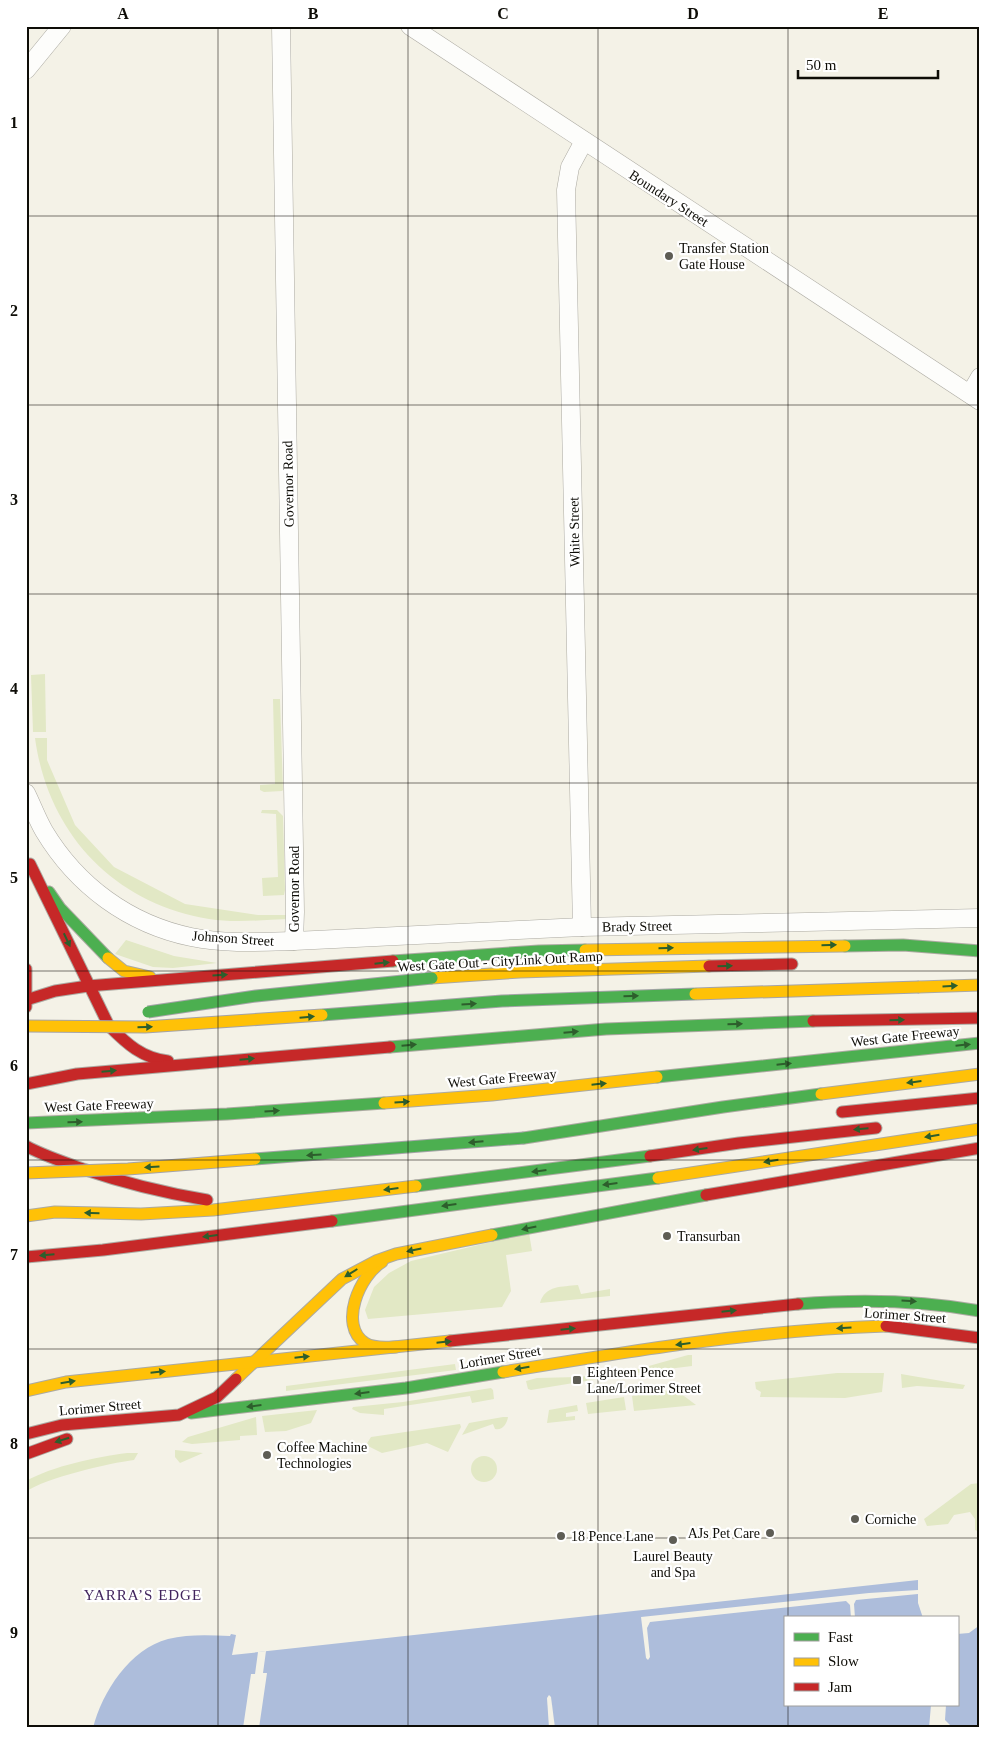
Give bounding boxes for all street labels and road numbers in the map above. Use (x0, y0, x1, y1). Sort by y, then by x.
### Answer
street label: Boundary Street (626, 167, 711, 230)
street label: Governor Road (280, 441, 297, 527)
street label: White Street (566, 497, 583, 567)
street label: Governor Road (287, 846, 302, 932)
street label: Brady Street (602, 918, 672, 935)
street label: Johnson Street (192, 928, 275, 949)
street label: West Gate Out - CityLink Out Ramp (397, 949, 603, 974)
street label: West Gate Freeway (850, 1023, 960, 1050)
street label: West Gate Freeway (447, 1066, 557, 1091)
street label: West Gate Freeway (44, 1096, 154, 1115)
street label: Lorimer Street (864, 1305, 947, 1326)
street label: Lorimer Street (458, 1343, 542, 1372)
street label: Lorimer Street (59, 1396, 142, 1419)

